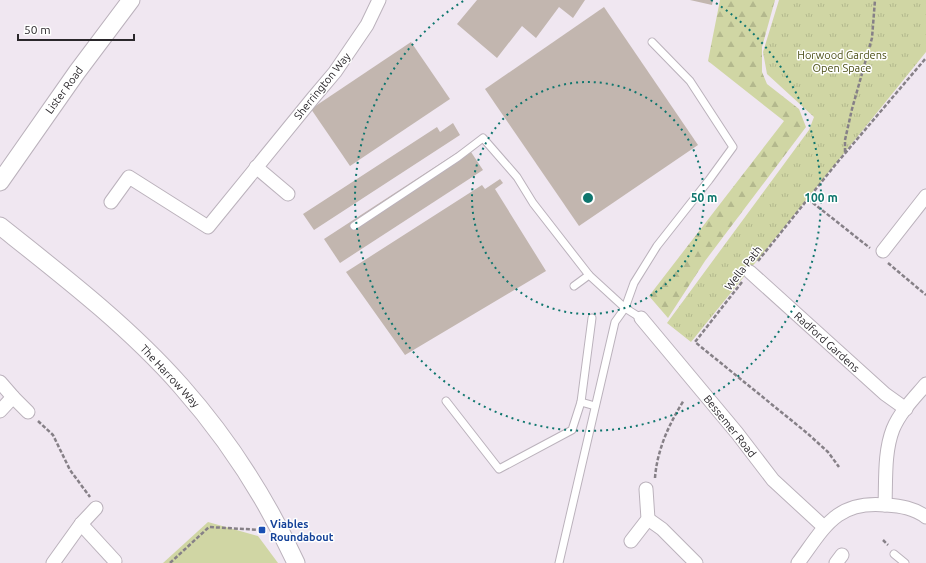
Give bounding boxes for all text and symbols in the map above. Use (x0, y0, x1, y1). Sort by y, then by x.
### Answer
scale bar (18, 16, 134, 42)
text: 50 m (24, 23, 51, 36)
park label: Horwood Gardens Open Space (797, 49, 887, 74)
street label: Sherrington Way (291, 50, 353, 122)
street label: Lister Road (43, 64, 85, 116)
centre of rings (581, 191, 595, 205)
text: 50 m (691, 191, 717, 204)
text: 100 m (804, 191, 838, 204)
street label: Wella Path (722, 244, 764, 292)
street label: Radford Gardens (792, 310, 862, 374)
street label: The Harrow Way (138, 342, 202, 410)
street label: Bessemer Road (701, 393, 759, 459)
place label: Viables Roundabout (270, 518, 334, 543)
marker: Viables Roundabout (257, 525, 267, 535)

